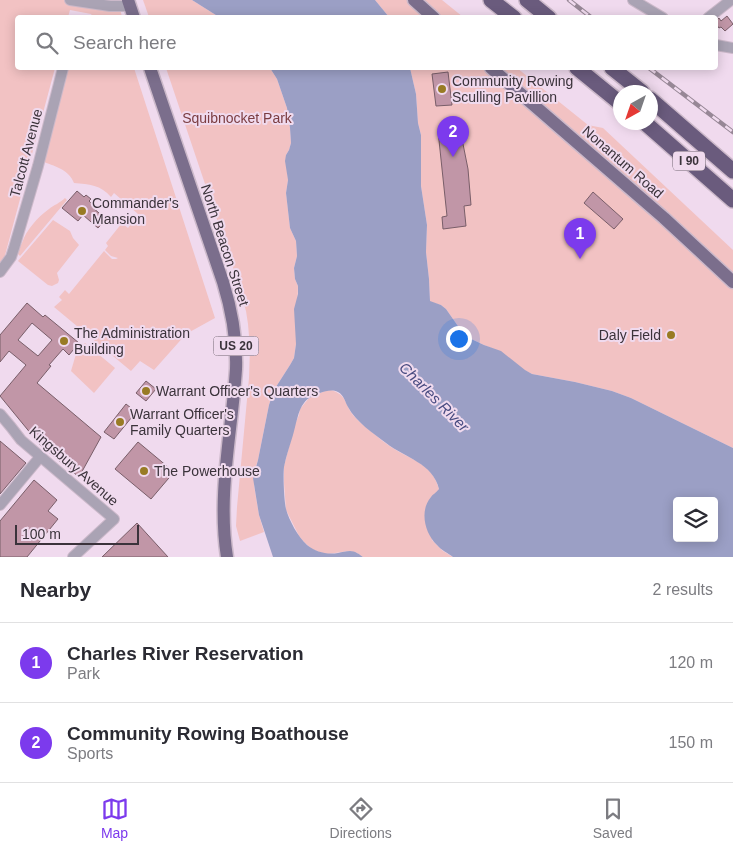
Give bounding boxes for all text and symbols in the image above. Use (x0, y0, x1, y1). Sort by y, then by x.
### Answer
search box (15, 15, 718, 70)
icon: search (33, 29, 61, 57)
text: Search here (73, 32, 177, 53)
place label: Community Rowing Sculling Pavillion (452, 73, 573, 105)
marker: Community Rowing Sculling Pavillion (436, 83, 448, 95)
north arrow (613, 85, 658, 130)
street label: Talcott Avenue (7, 107, 46, 199)
park label: Squibnocket Park (182, 110, 293, 126)
pin: 2 (437, 116, 469, 157)
street label: Nonantum Road (579, 123, 667, 201)
road number: I 90 (673, 152, 705, 170)
street label: North Beacon Street (198, 182, 252, 308)
place label: Commander's Mansion (92, 195, 179, 227)
marker: Commander's Mansion (76, 205, 88, 217)
pin: 1 (564, 218, 596, 259)
place label: The Administration Building (74, 325, 190, 357)
your location (446, 326, 472, 352)
place label: Daly Field (599, 327, 661, 343)
marker: Daly Field (665, 329, 677, 341)
marker: The Administration Building (58, 335, 70, 347)
road number: US 20 (214, 336, 258, 356)
water label: Charles River (396, 359, 473, 435)
place label: Warrant Officer's Quarters (156, 383, 318, 399)
marker: Warrant Officer's Quarters (140, 385, 152, 397)
place label: Warrant Officer's Family Quarters (130, 406, 234, 438)
marker: Warrant Officer's Family Quarters (114, 416, 126, 428)
street label: Kingsbury Avenue (26, 423, 122, 509)
place label: The Powerhouse (154, 463, 260, 479)
marker: The Powerhouse (138, 465, 150, 477)
map controls (673, 497, 718, 542)
button: layers (673, 497, 718, 542)
scale bar (15, 522, 139, 545)
text: 100 m (22, 526, 61, 542)
text: Nearby (20, 578, 91, 601)
text: 2 results (653, 581, 713, 598)
text: Charles River Reservation (67, 643, 304, 664)
text: 1 (32, 654, 40, 671)
text: 120 m (669, 654, 713, 671)
text: Park (67, 665, 100, 682)
text: Community Rowing Boathouse (67, 723, 349, 744)
text: 2 (32, 734, 40, 751)
text: 150 m (669, 734, 713, 751)
text: Sports (67, 745, 113, 762)
tab: Map (101, 795, 129, 841)
tab: Directions (330, 795, 392, 841)
tab: Saved (593, 795, 632, 841)

